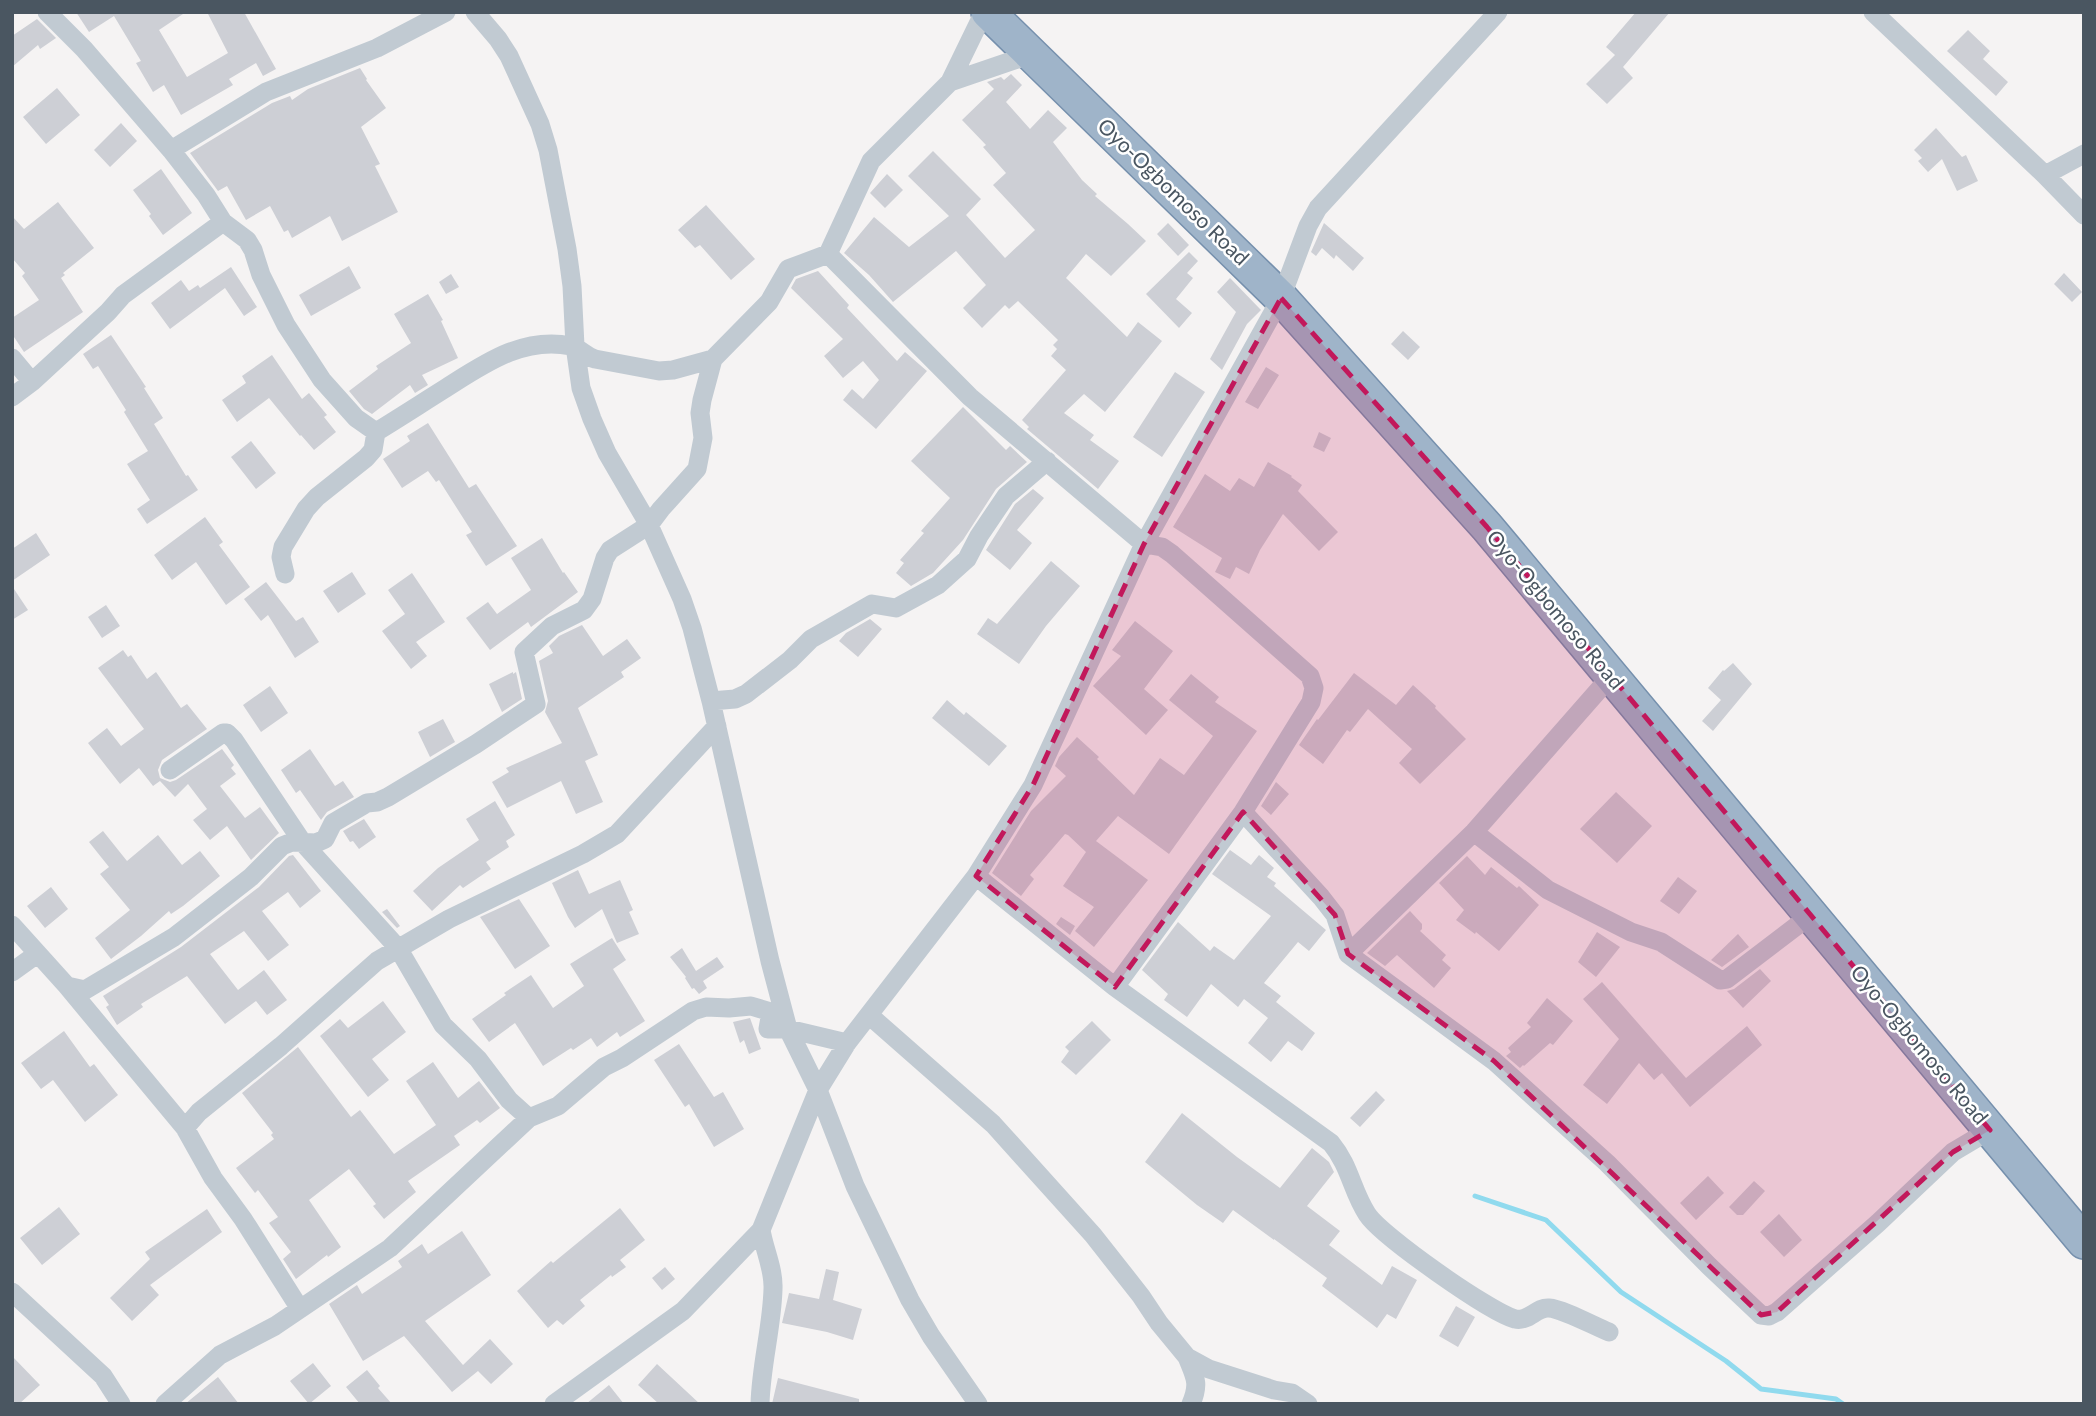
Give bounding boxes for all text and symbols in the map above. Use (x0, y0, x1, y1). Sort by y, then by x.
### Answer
street label: Oyo-Ogbomoso Road (1093, 112, 1255, 269)
street label: Oyo-Ogbomoso Road (1482, 524, 1630, 694)
street label: Oyo-Ogbomoso Road (1846, 959, 1994, 1129)

